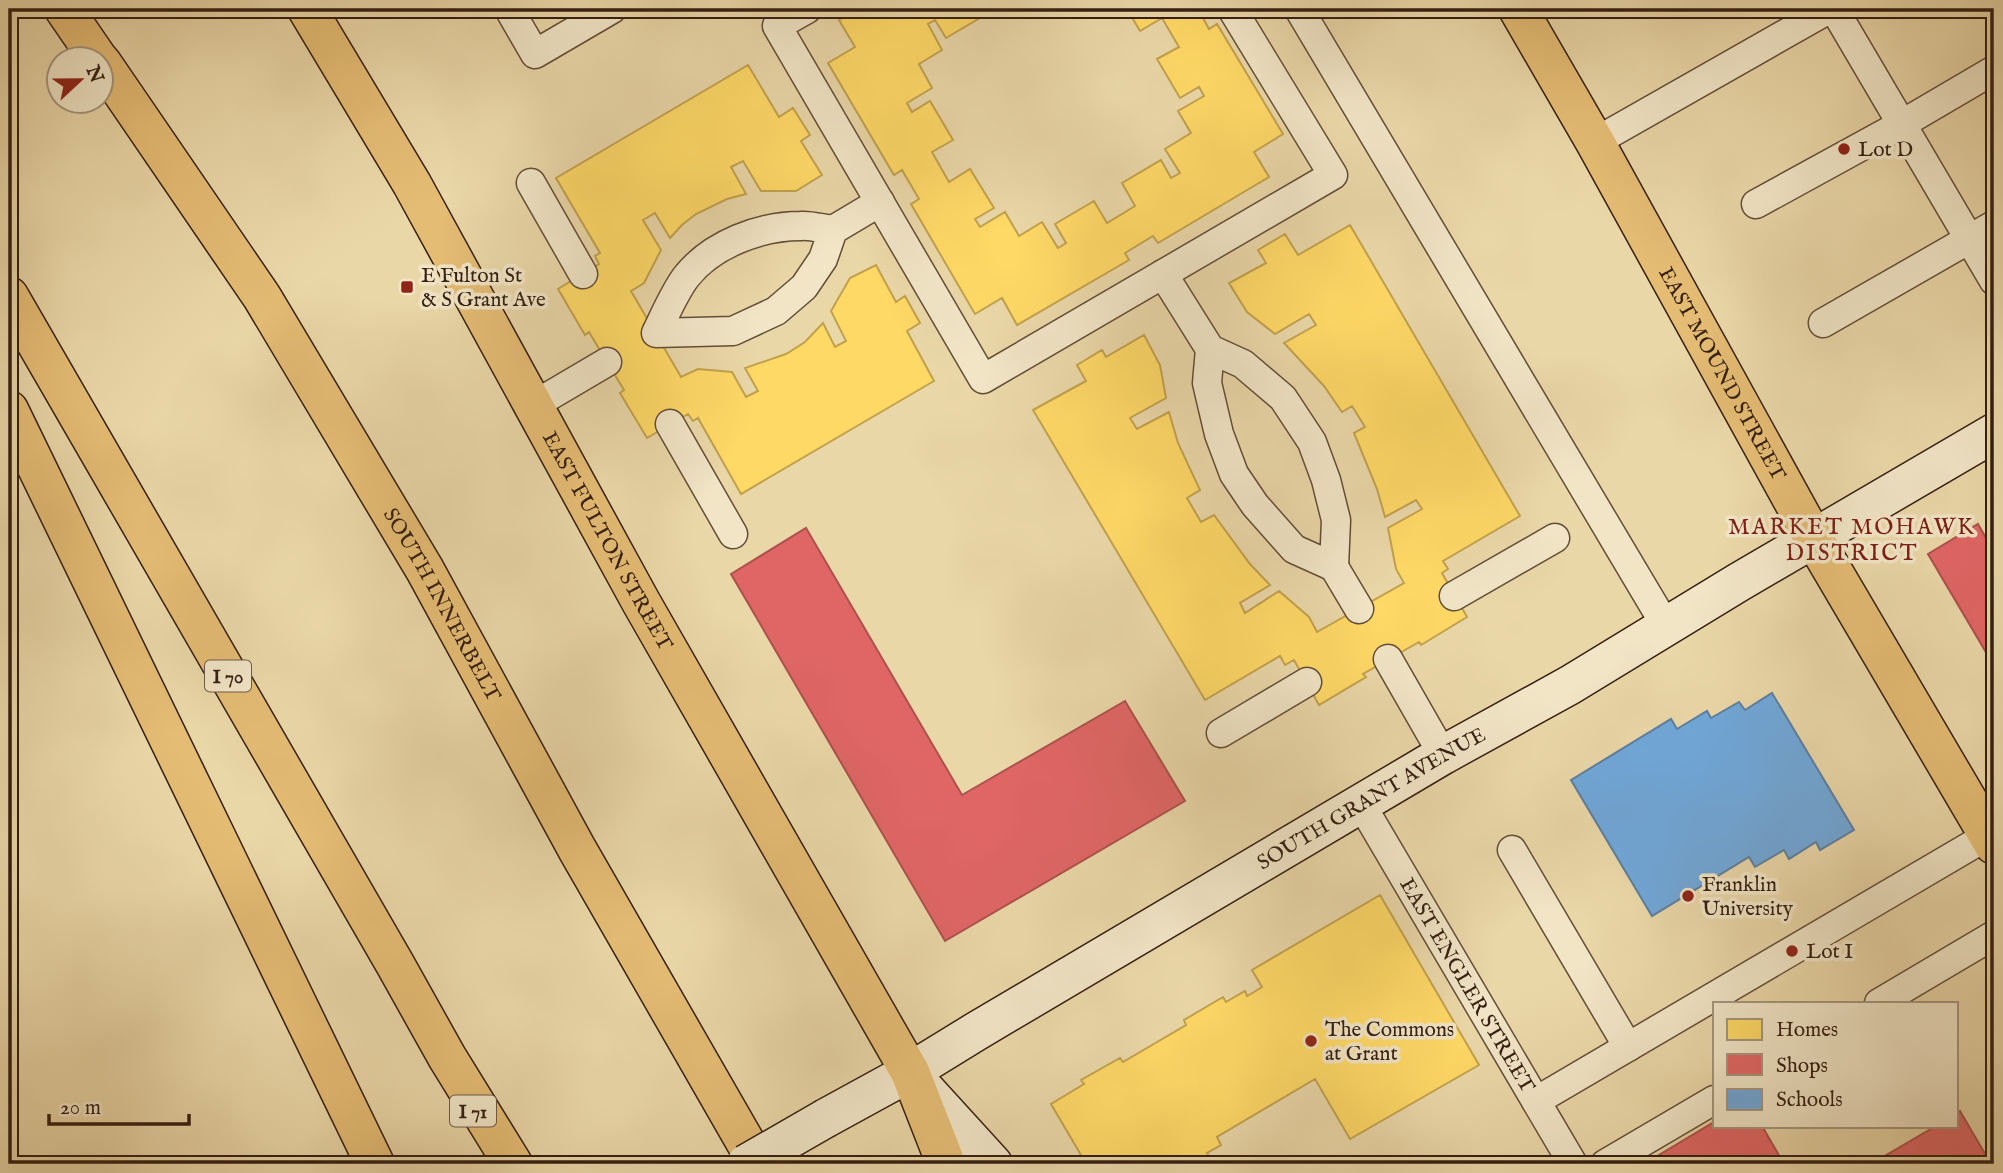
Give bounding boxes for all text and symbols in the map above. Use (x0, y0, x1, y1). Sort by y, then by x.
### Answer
north arrow (46, 46, 116, 116)
text: N (79, 61, 108, 87)
place label: Lot D (1858, 137, 1913, 164)
marker: Lot D (1836, 141, 1852, 157)
place label: E Fulton St & S Grant Ave (421, 263, 546, 314)
street label: EAST MOUND STREET (1652, 263, 1791, 486)
marker: E Fulton St & S Grant Ave (399, 279, 415, 295)
street label: EAST FULTON STREET (535, 427, 678, 656)
street label: SOUTH INNERBELT (376, 504, 506, 707)
district label: MARKET MOHAWK DISTRICT (1728, 513, 1976, 568)
road number: I 70 (205, 660, 251, 692)
street label: SOUTH GRANT AVENUE (1252, 722, 1491, 877)
place label: Franklin University (1702, 872, 1794, 923)
street label: EAST ENGLER STREET (1392, 873, 1540, 1099)
marker: Franklin University (1680, 888, 1696, 904)
place label: Lot I (1806, 939, 1853, 966)
marker: Lot I (1784, 943, 1800, 959)
legend (1713, 1002, 1958, 1128)
place label: The Commons at Grant (1325, 1017, 1454, 1068)
text: Homes (1776, 1017, 1838, 1044)
marker: The Commons at Grant (1303, 1033, 1319, 1049)
text: Shops (1776, 1053, 1828, 1080)
scale bar (49, 1082, 189, 1126)
text: Schools (1776, 1087, 1843, 1114)
text: 20 m (60, 1095, 101, 1122)
road number: I 71 (450, 1096, 496, 1126)

